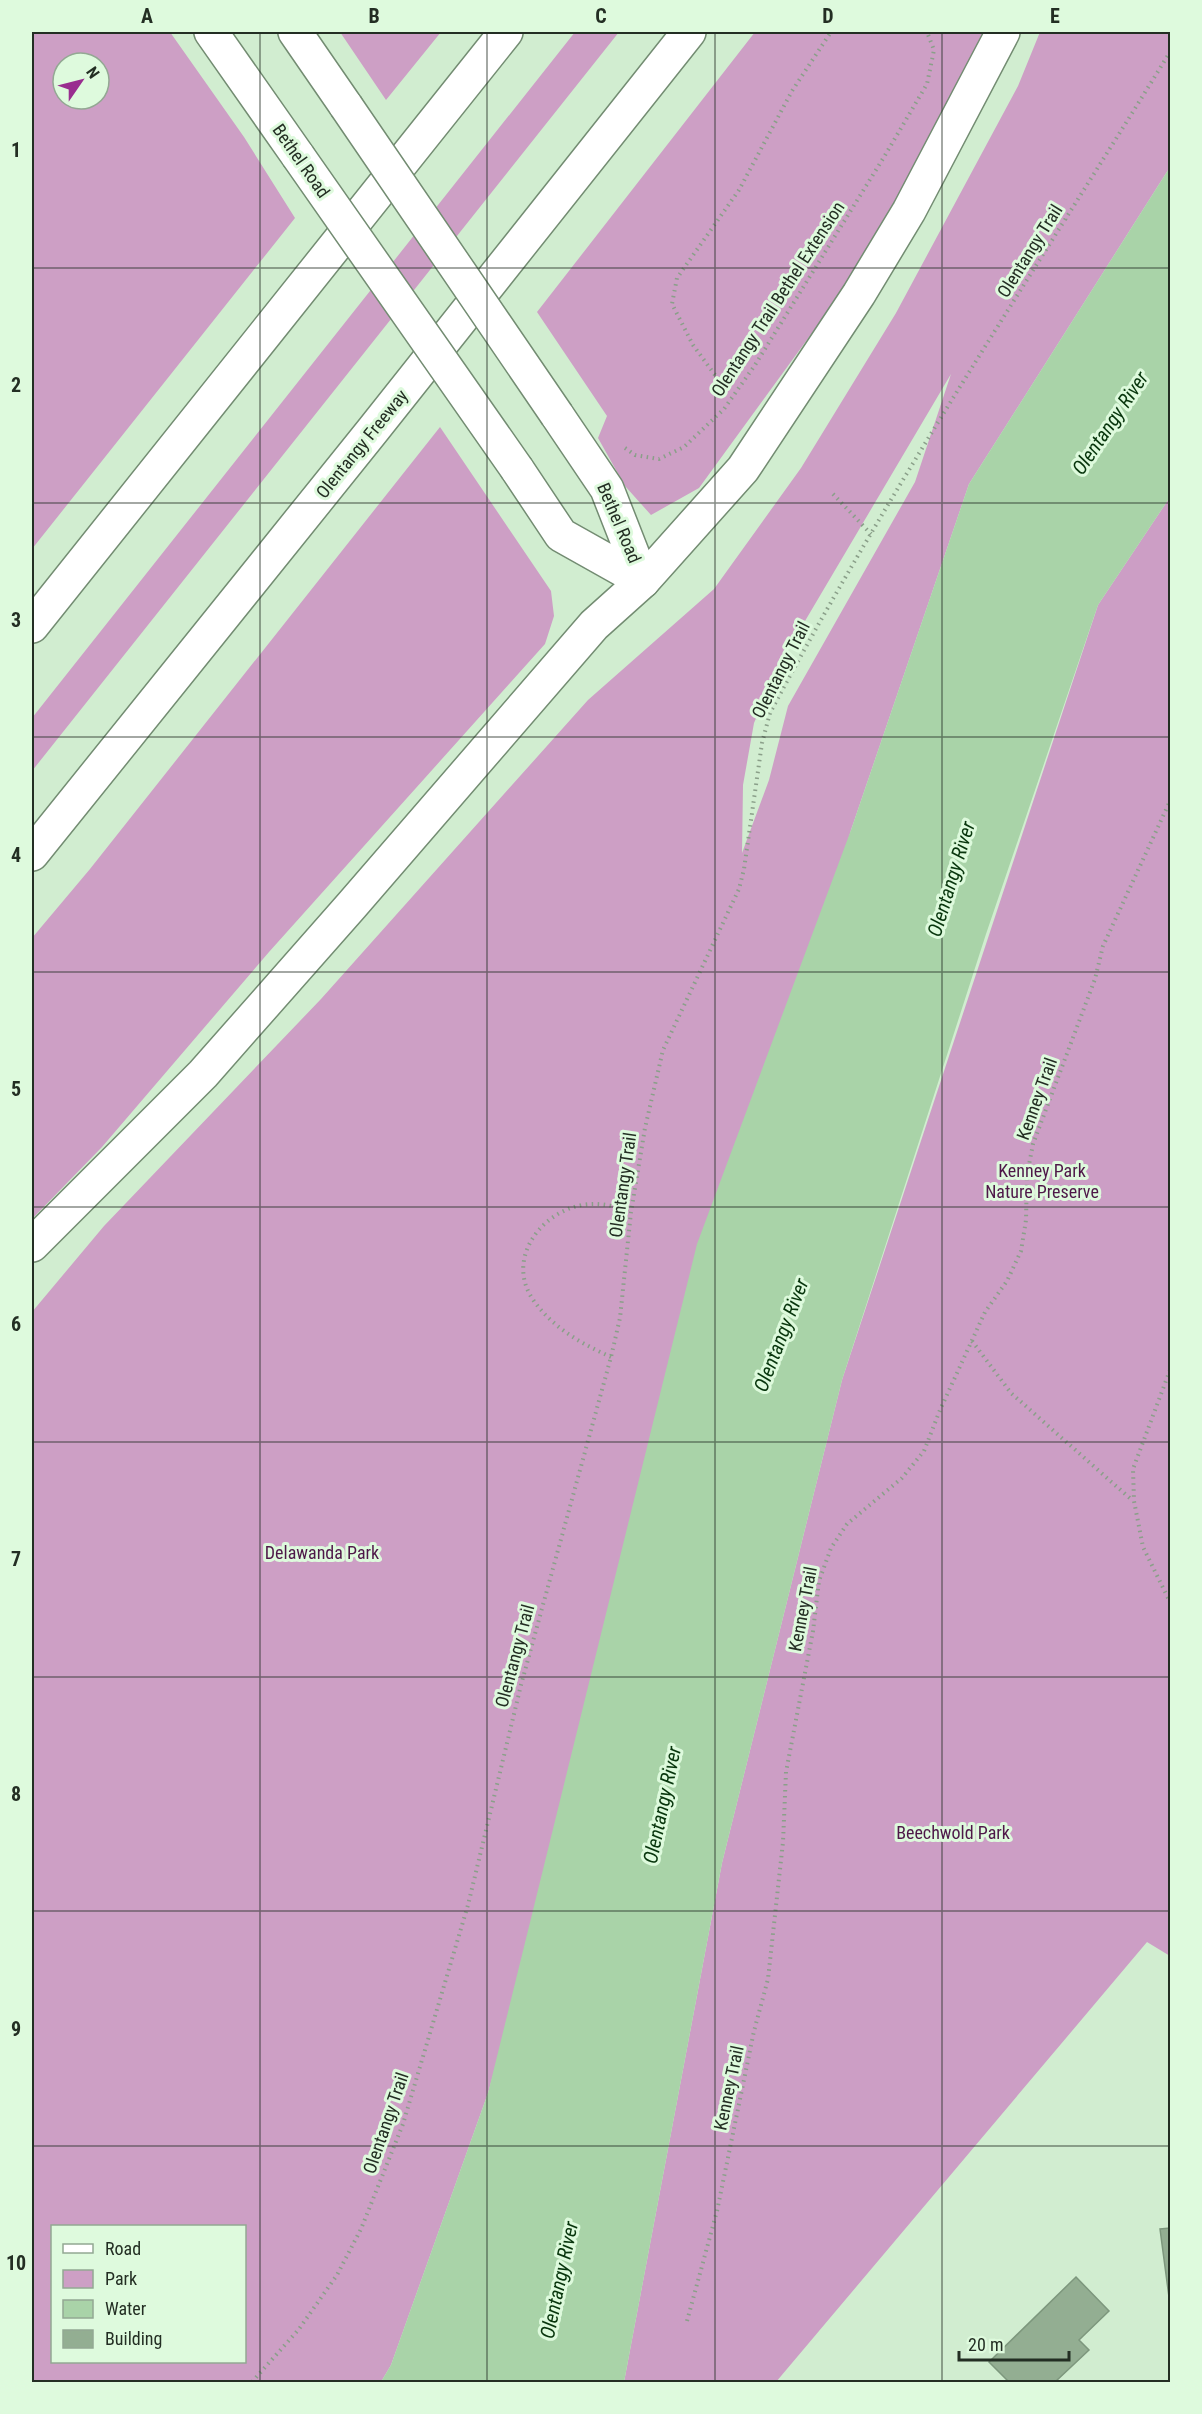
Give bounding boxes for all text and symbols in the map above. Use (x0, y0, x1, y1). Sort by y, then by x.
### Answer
text: A (141, 4, 153, 28)
text: B (368, 4, 380, 28)
text: C (595, 4, 607, 28)
text: D (822, 4, 834, 28)
text: E (1050, 4, 1060, 28)
north arrow (51, 51, 111, 111)
text: N (82, 63, 103, 82)
street label: Bethel Road (268, 120, 334, 202)
text: 1 (11, 138, 21, 162)
street label: Olentangy Trail Bethel Extension (707, 197, 849, 400)
street label: Olentangy Trail (993, 200, 1066, 301)
water label: Olentangy River (1067, 366, 1154, 479)
text: 2 (11, 373, 21, 397)
street label: Olentangy Freeway (311, 385, 412, 502)
street label: Bethel Road (593, 480, 646, 566)
text: 3 (11, 608, 21, 632)
street label: Olentangy Trail (747, 618, 814, 722)
water label: Olentangy River (922, 817, 980, 939)
text: 4 (11, 843, 21, 867)
street label: Kenney Trail (1012, 1055, 1061, 1143)
text: 5 (11, 1077, 21, 1101)
street label: Olentangy Trail (605, 1131, 640, 1239)
park label: Kenney Park Nature Preserve (985, 1160, 1099, 1202)
water label: Olentangy River (748, 1274, 814, 1395)
text: 6 (11, 1312, 21, 1336)
park label: Delawanda Park (265, 1542, 379, 1563)
text: 7 (11, 1547, 21, 1571)
street label: Kenney Trail (784, 1565, 821, 1653)
street label: Olentangy Trail (491, 1602, 538, 1710)
water label: Olentangy River (638, 1743, 686, 1866)
text: 8 (11, 1782, 21, 1806)
park label: Beechwold Park (896, 1822, 1010, 1843)
text: 9 (11, 2017, 21, 2041)
street label: Kenney Trail (709, 2044, 748, 2132)
street label: Olentangy Trail (358, 2069, 413, 2176)
water label: Olentangy River (535, 2218, 583, 2341)
legend (51, 2225, 246, 2363)
text: Road (105, 2238, 141, 2259)
text: 10 (6, 2251, 26, 2275)
text: Park (105, 2268, 137, 2289)
text: Water (105, 2298, 147, 2319)
scale bar (959, 2324, 1068, 2362)
text: Building (105, 2328, 162, 2349)
text: 20 m (968, 2334, 1003, 2355)

